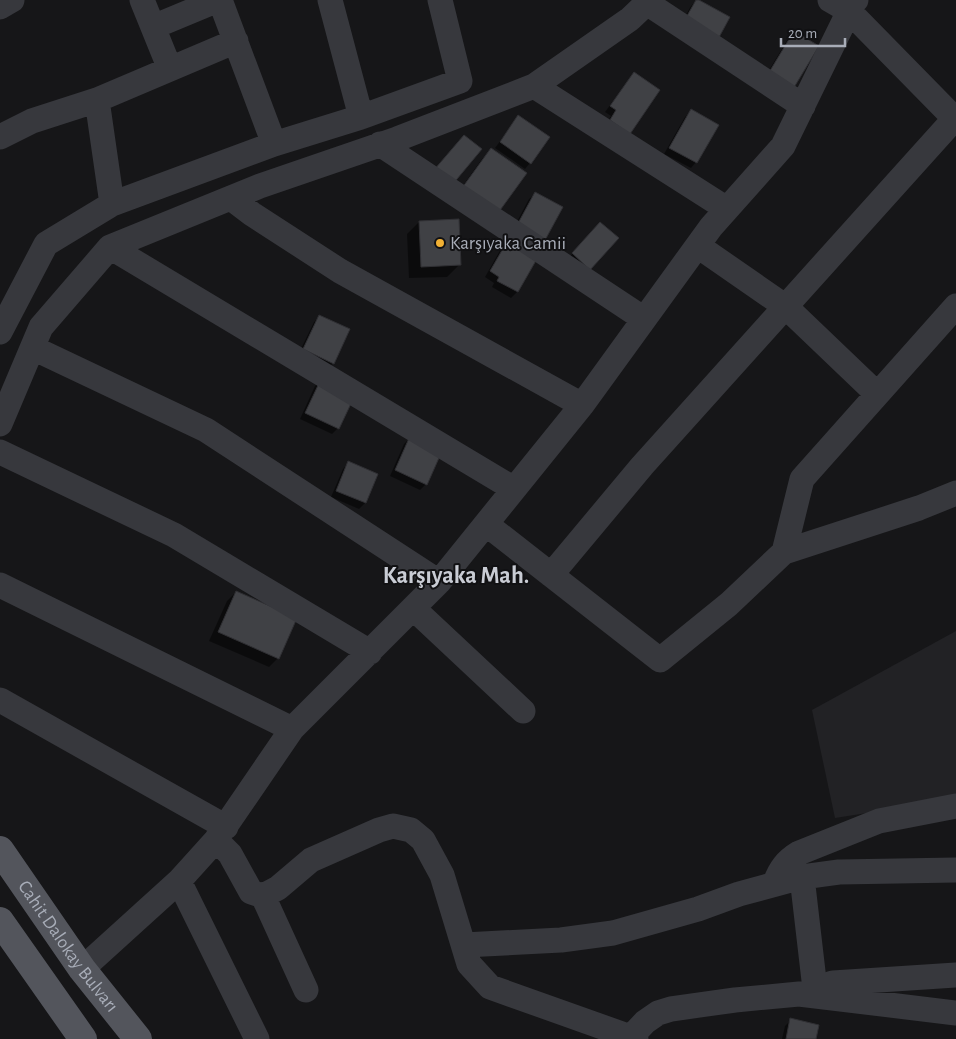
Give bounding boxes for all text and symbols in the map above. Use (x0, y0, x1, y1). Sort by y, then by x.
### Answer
scale bar (781, 15, 845, 47)
text: 20 m (788, 26, 817, 41)
place label: Karşıyaka Camii (450, 234, 566, 253)
marker: Karşıyaka Camii (434, 237, 446, 249)
district label: Karşıyaka Mah. (383, 564, 529, 588)
street label: Cahit Dalokay Bulvarı (15, 877, 122, 1016)

